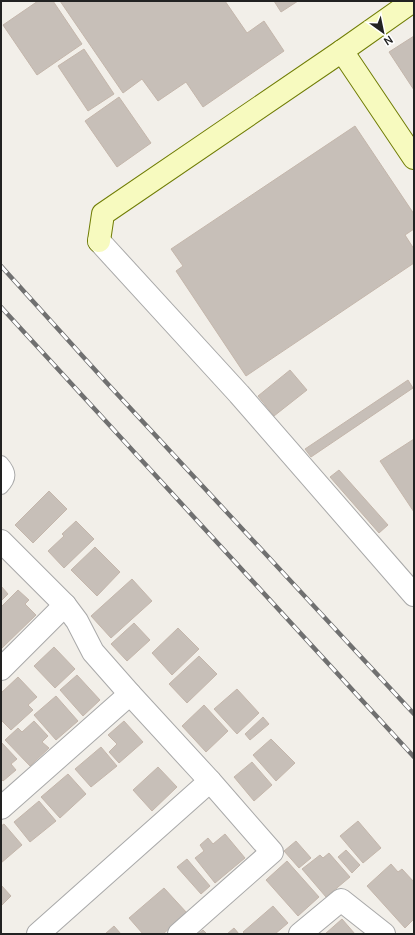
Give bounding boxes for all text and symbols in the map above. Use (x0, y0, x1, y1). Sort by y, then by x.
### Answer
north arrow (363, 12, 403, 52)
text: N (381, 32, 396, 49)

